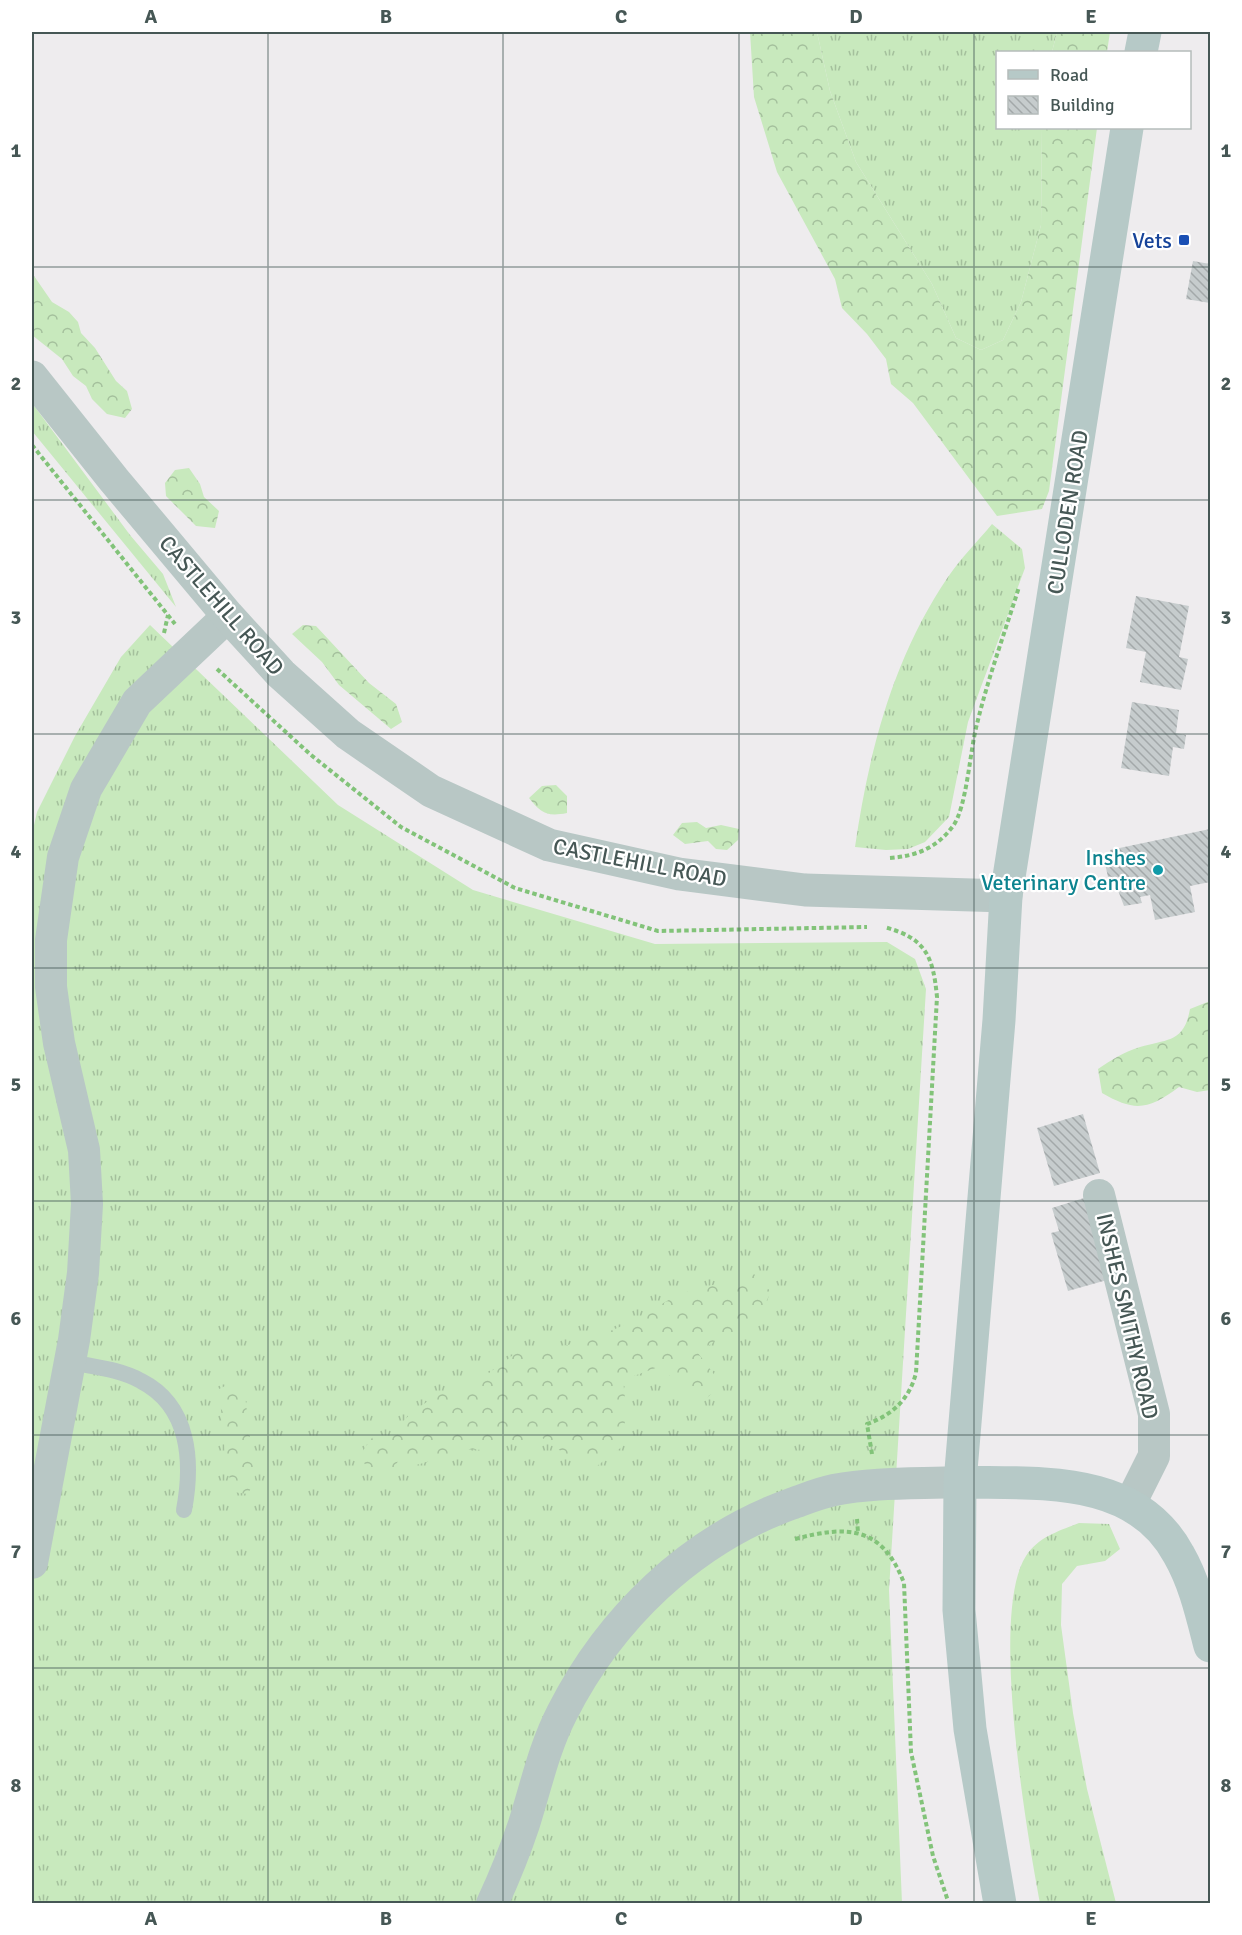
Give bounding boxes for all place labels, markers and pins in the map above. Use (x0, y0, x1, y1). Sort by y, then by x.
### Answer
place label: Vets (1132, 227, 1172, 254)
marker: Vets (1177, 233, 1191, 247)
place label: Inshes Veterinary Centre (981, 844, 1146, 896)
marker: Inshes Veterinary Centre (1151, 863, 1165, 877)

